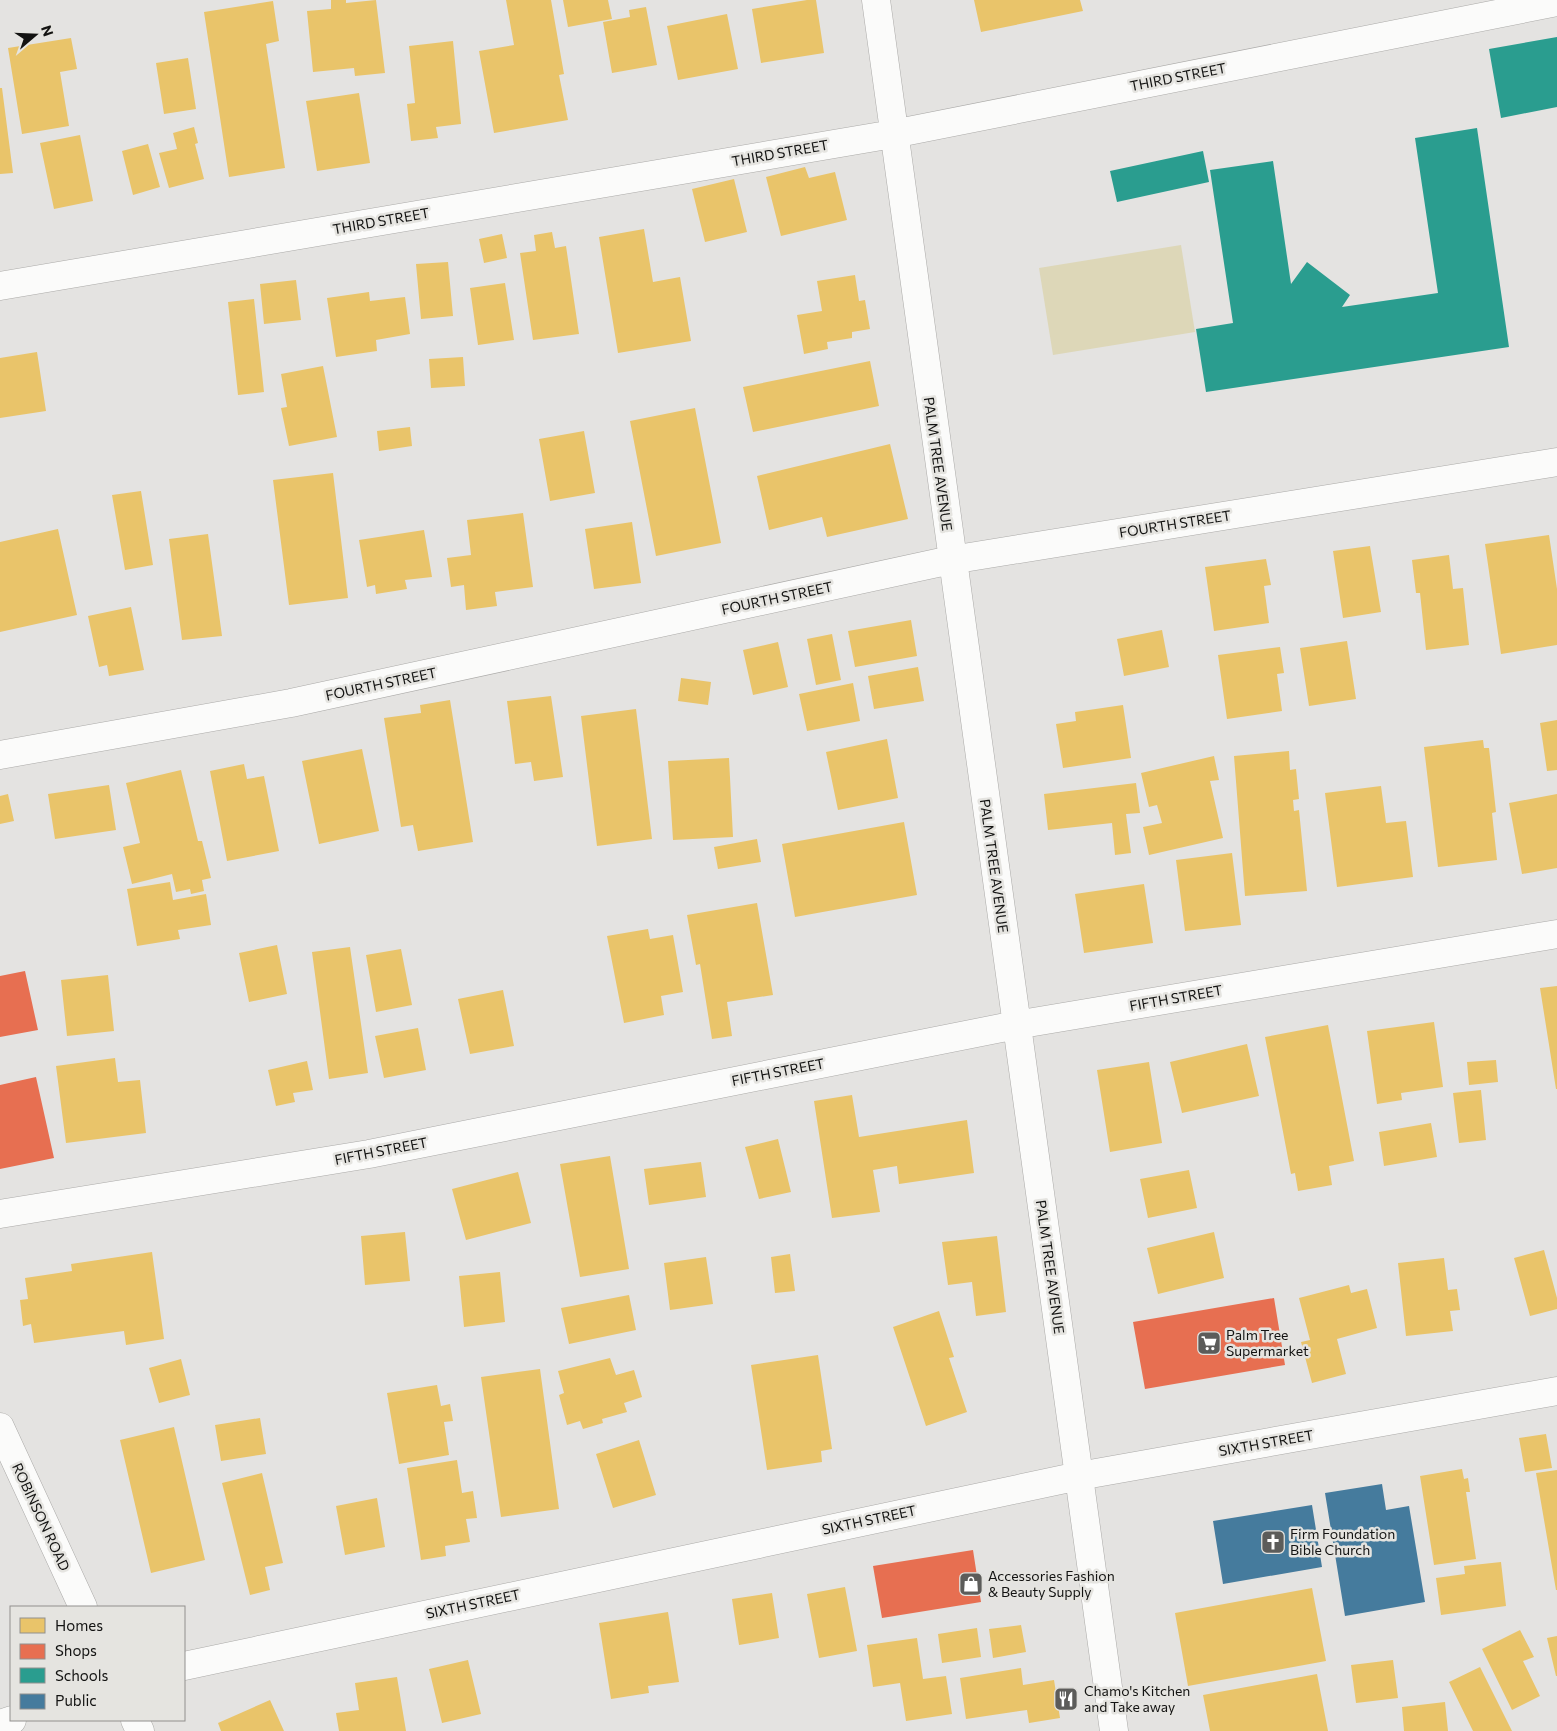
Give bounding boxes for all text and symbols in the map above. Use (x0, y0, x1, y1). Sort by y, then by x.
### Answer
north arrow (10, 10, 60, 60)
text: N (38, 23, 58, 38)
street label: THIRD STREET (1128, 59, 1228, 94)
street label: THIRD STREET (730, 136, 830, 169)
street label: THIRD STREET (331, 204, 431, 237)
street label: PALM TREE AVENUE (921, 396, 956, 532)
street label: FOURTH STREET (1118, 506, 1232, 541)
street label: FOURTH STREET (720, 577, 834, 618)
street label: FOURTH STREET (324, 663, 438, 704)
street label: PALM TREE AVENUE (977, 798, 1012, 934)
street label: FIFTH STREET (1128, 981, 1224, 1014)
street label: FIFTH STREET (730, 1054, 826, 1089)
street label: FIFTH STREET (333, 1133, 429, 1168)
street label: PALM TREE AVENUE (1033, 1199, 1068, 1335)
place label: Palm Tree Supermarket (1226, 1326, 1309, 1359)
supermarket icon: Palm Tree Supermarket (1196, 1330, 1222, 1356)
street label: SIXTH STREET (1217, 1426, 1315, 1459)
street label: ROBINSON ROAD (9, 1460, 74, 1573)
street label: SIXTH STREET (820, 1501, 918, 1538)
place label: Firm Foundation Bible Church (1290, 1525, 1395, 1558)
church icon: Firm Foundation Bible Church (1260, 1529, 1286, 1555)
place label: Accessories Fashion & Beauty Supply (988, 1567, 1115, 1600)
shop icon: Accessories Fashion & Beauty Supply (958, 1571, 984, 1597)
street label: SIXTH STREET (424, 1585, 522, 1622)
legend (10, 1606, 185, 1721)
text: Homes (55, 1616, 103, 1634)
text: Shops (55, 1641, 97, 1659)
text: Schools (55, 1666, 109, 1684)
place label: Chamo's Kitchen and Take away (1084, 1682, 1190, 1715)
restaurant icon: Chamo's Kitchen and Take away (1053, 1686, 1079, 1712)
text: Public (55, 1691, 97, 1709)

